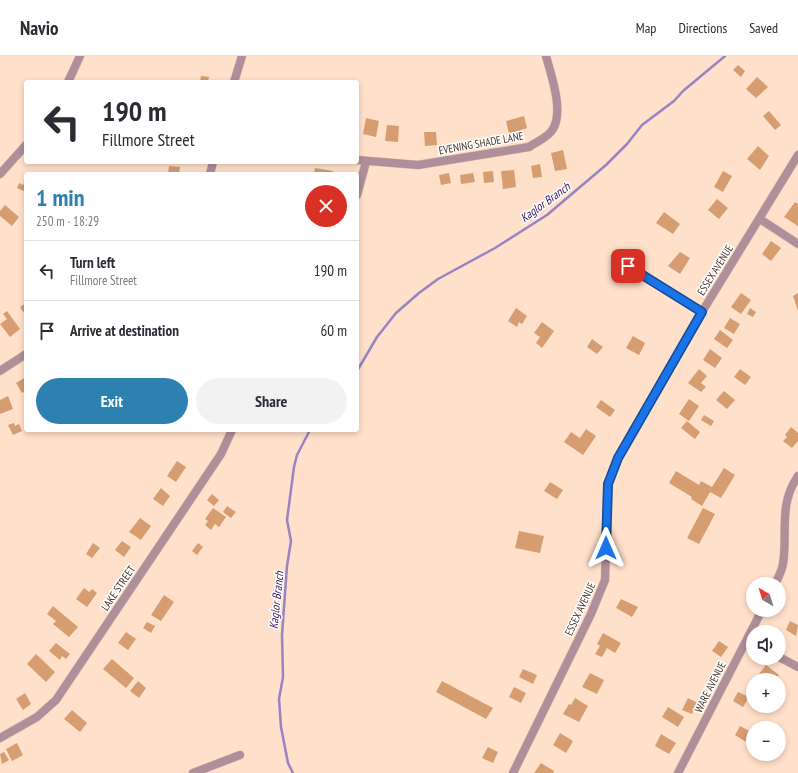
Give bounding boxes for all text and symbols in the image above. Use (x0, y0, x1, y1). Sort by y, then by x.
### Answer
text: Navio (20, 16, 58, 40)
text: Map (636, 19, 656, 37)
text: Directions (678, 19, 727, 37)
text: Saved (749, 19, 778, 37)
text: 190 m (102, 92, 166, 129)
icon: left (36, 96, 88, 148)
text: Fillmore Street (102, 128, 195, 151)
street label: EVENING SHADE LANE (438, 129, 525, 157)
water label: Kaglor Branch (517, 178, 573, 225)
text: 1 min (36, 182, 84, 213)
button: close (305, 185, 347, 227)
text: 250 m · 18:29 (36, 213, 99, 230)
street label: ESSEX AVENUE (694, 242, 736, 298)
pin (611, 249, 645, 283)
text: Turn left (70, 253, 115, 272)
icon: arrive (617, 255, 639, 277)
icon: left (36, 260, 58, 282)
text: 190 m (314, 261, 347, 280)
text: Fillmore Street (70, 272, 137, 289)
icon: arrive (36, 320, 58, 342)
text: Arrive at destination (70, 321, 179, 340)
text: 60 m (321, 321, 347, 340)
button: Exit (36, 378, 188, 424)
button: Share (196, 378, 347, 424)
position arrow (585, 527, 627, 569)
street label: LAKE STREET (98, 563, 138, 613)
water label: Kaglor Branch (266, 570, 287, 630)
north arrow (746, 577, 786, 617)
map controls (746, 577, 786, 761)
street label: ESSEX AVENUE (562, 580, 599, 638)
button: sound (746, 625, 786, 665)
street label: WARE AVENUE (691, 659, 729, 715)
button: + (746, 673, 786, 713)
button: − (746, 721, 786, 761)

